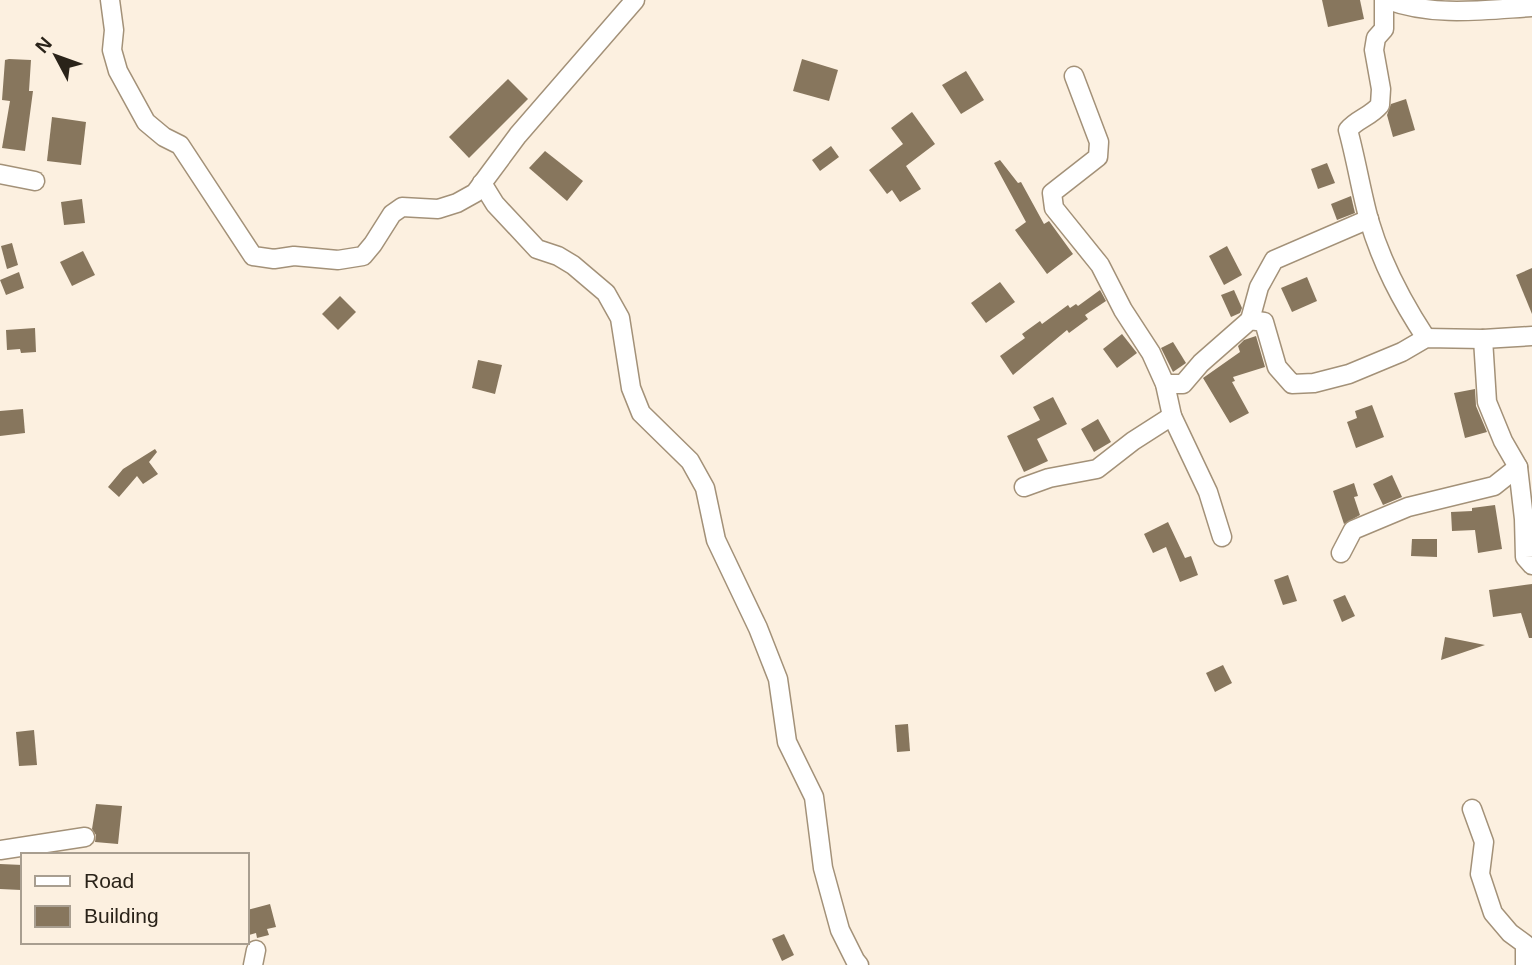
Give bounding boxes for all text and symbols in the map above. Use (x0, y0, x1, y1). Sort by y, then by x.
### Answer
north arrow (21, 21, 91, 91)
text: N (31, 33, 56, 57)
legend (21, 853, 248, 944)
text: Road (84, 869, 134, 892)
text: Building (84, 904, 159, 927)

